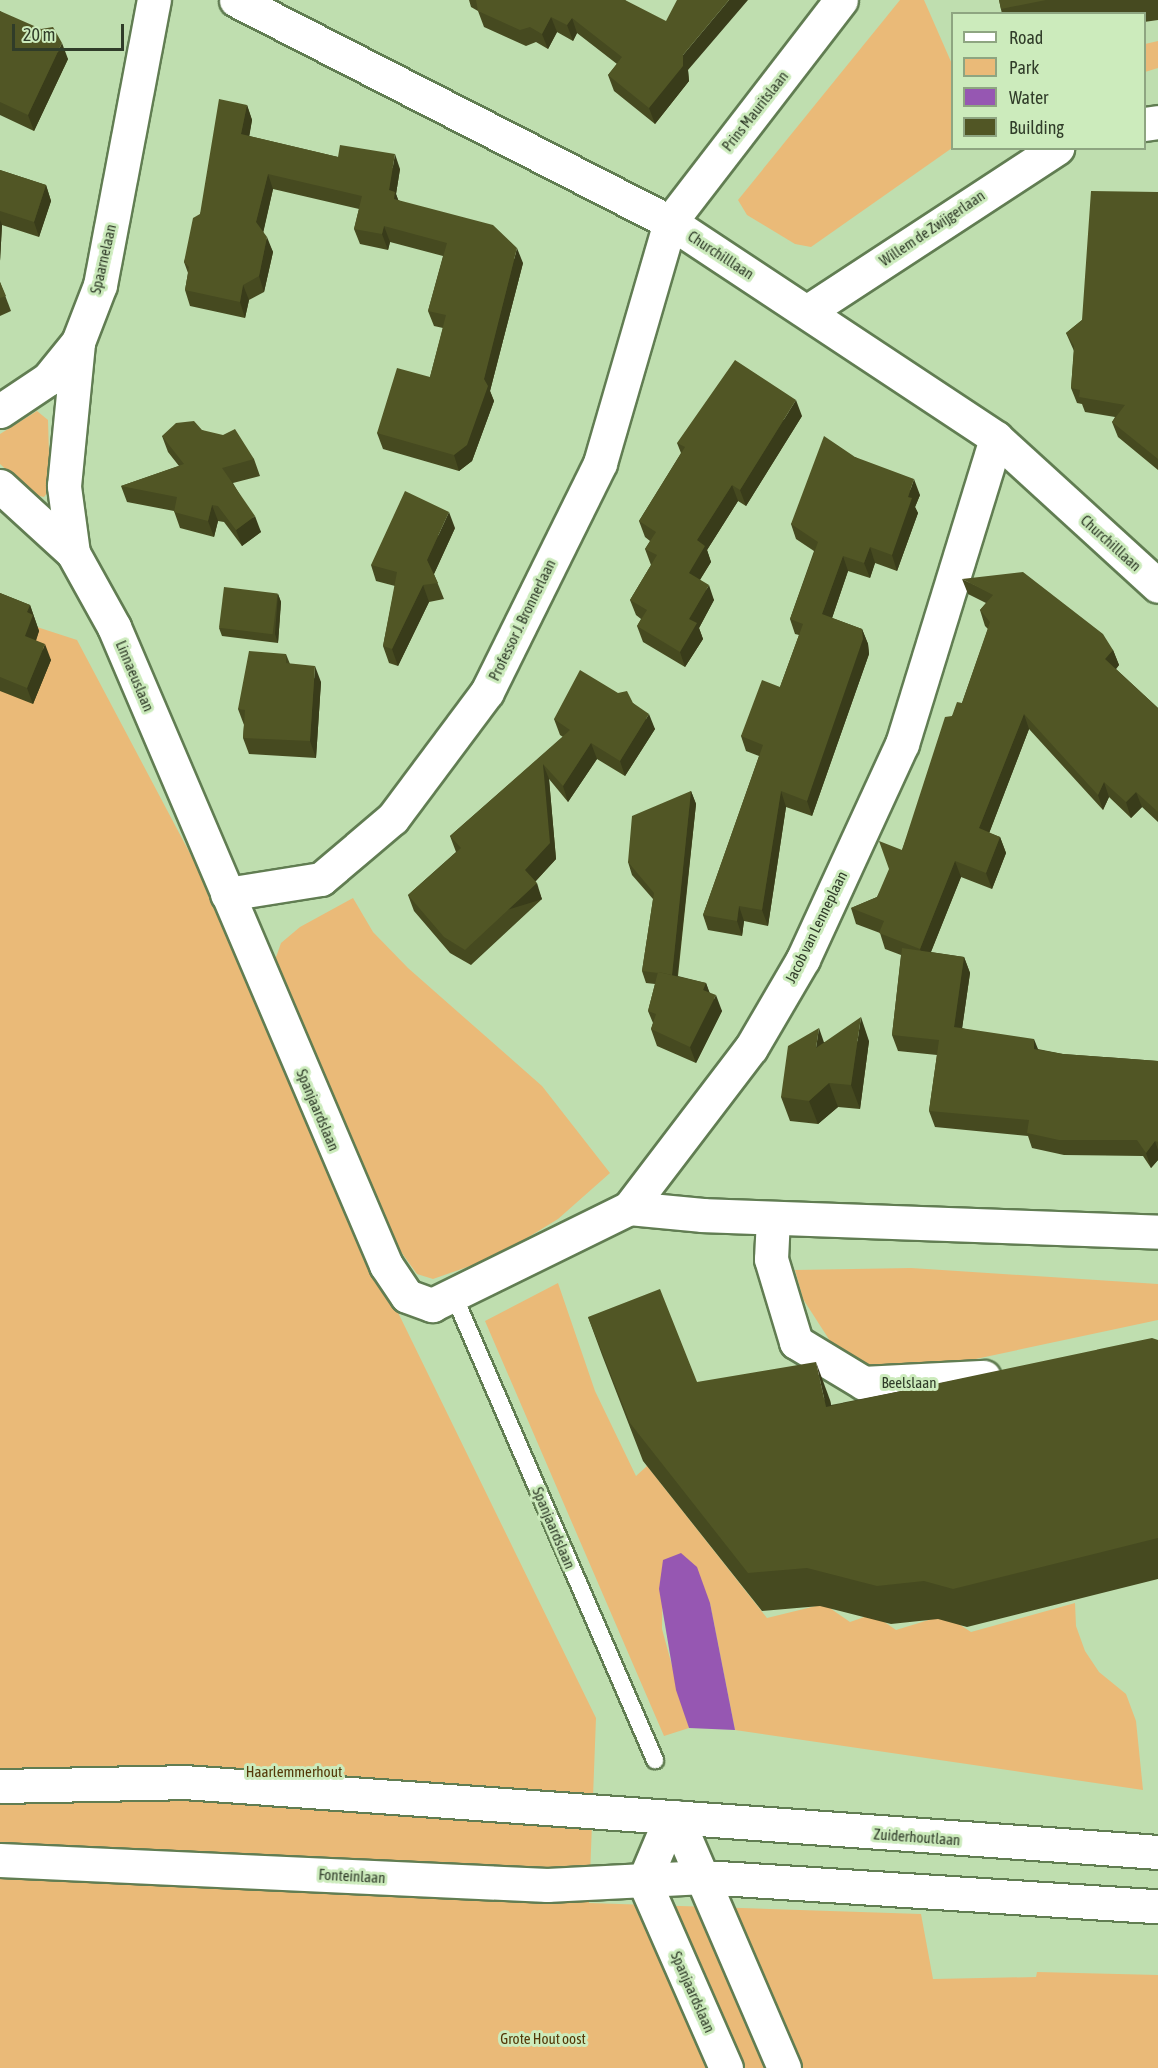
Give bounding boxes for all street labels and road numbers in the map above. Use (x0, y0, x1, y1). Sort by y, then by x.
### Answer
street label: Prins Mauritslaan (718, 67, 792, 155)
street label: Willem de Zwijgerlaan (876, 186, 988, 270)
street label: Spaarnelaan (86, 222, 120, 296)
street label: Churchilllaan (685, 227, 757, 283)
street label: Churchilllaan (1077, 511, 1145, 575)
street label: Professor J. Bronnerlaan (485, 556, 559, 684)
street label: Linnaeuslaan (112, 638, 158, 714)
street label: Jacob van Lenneplaan (781, 868, 851, 986)
street label: Spanjaardslaan (293, 1066, 343, 1154)
street label: Beelslaan (881, 1374, 937, 1392)
street label: Spanjaardslaan (529, 1484, 579, 1572)
street label: Zuiderhoutlaan (873, 1825, 961, 1849)
street label: Fonteinlaan (318, 1865, 386, 1887)
street label: Spanjaardslaan (667, 1949, 719, 2035)

